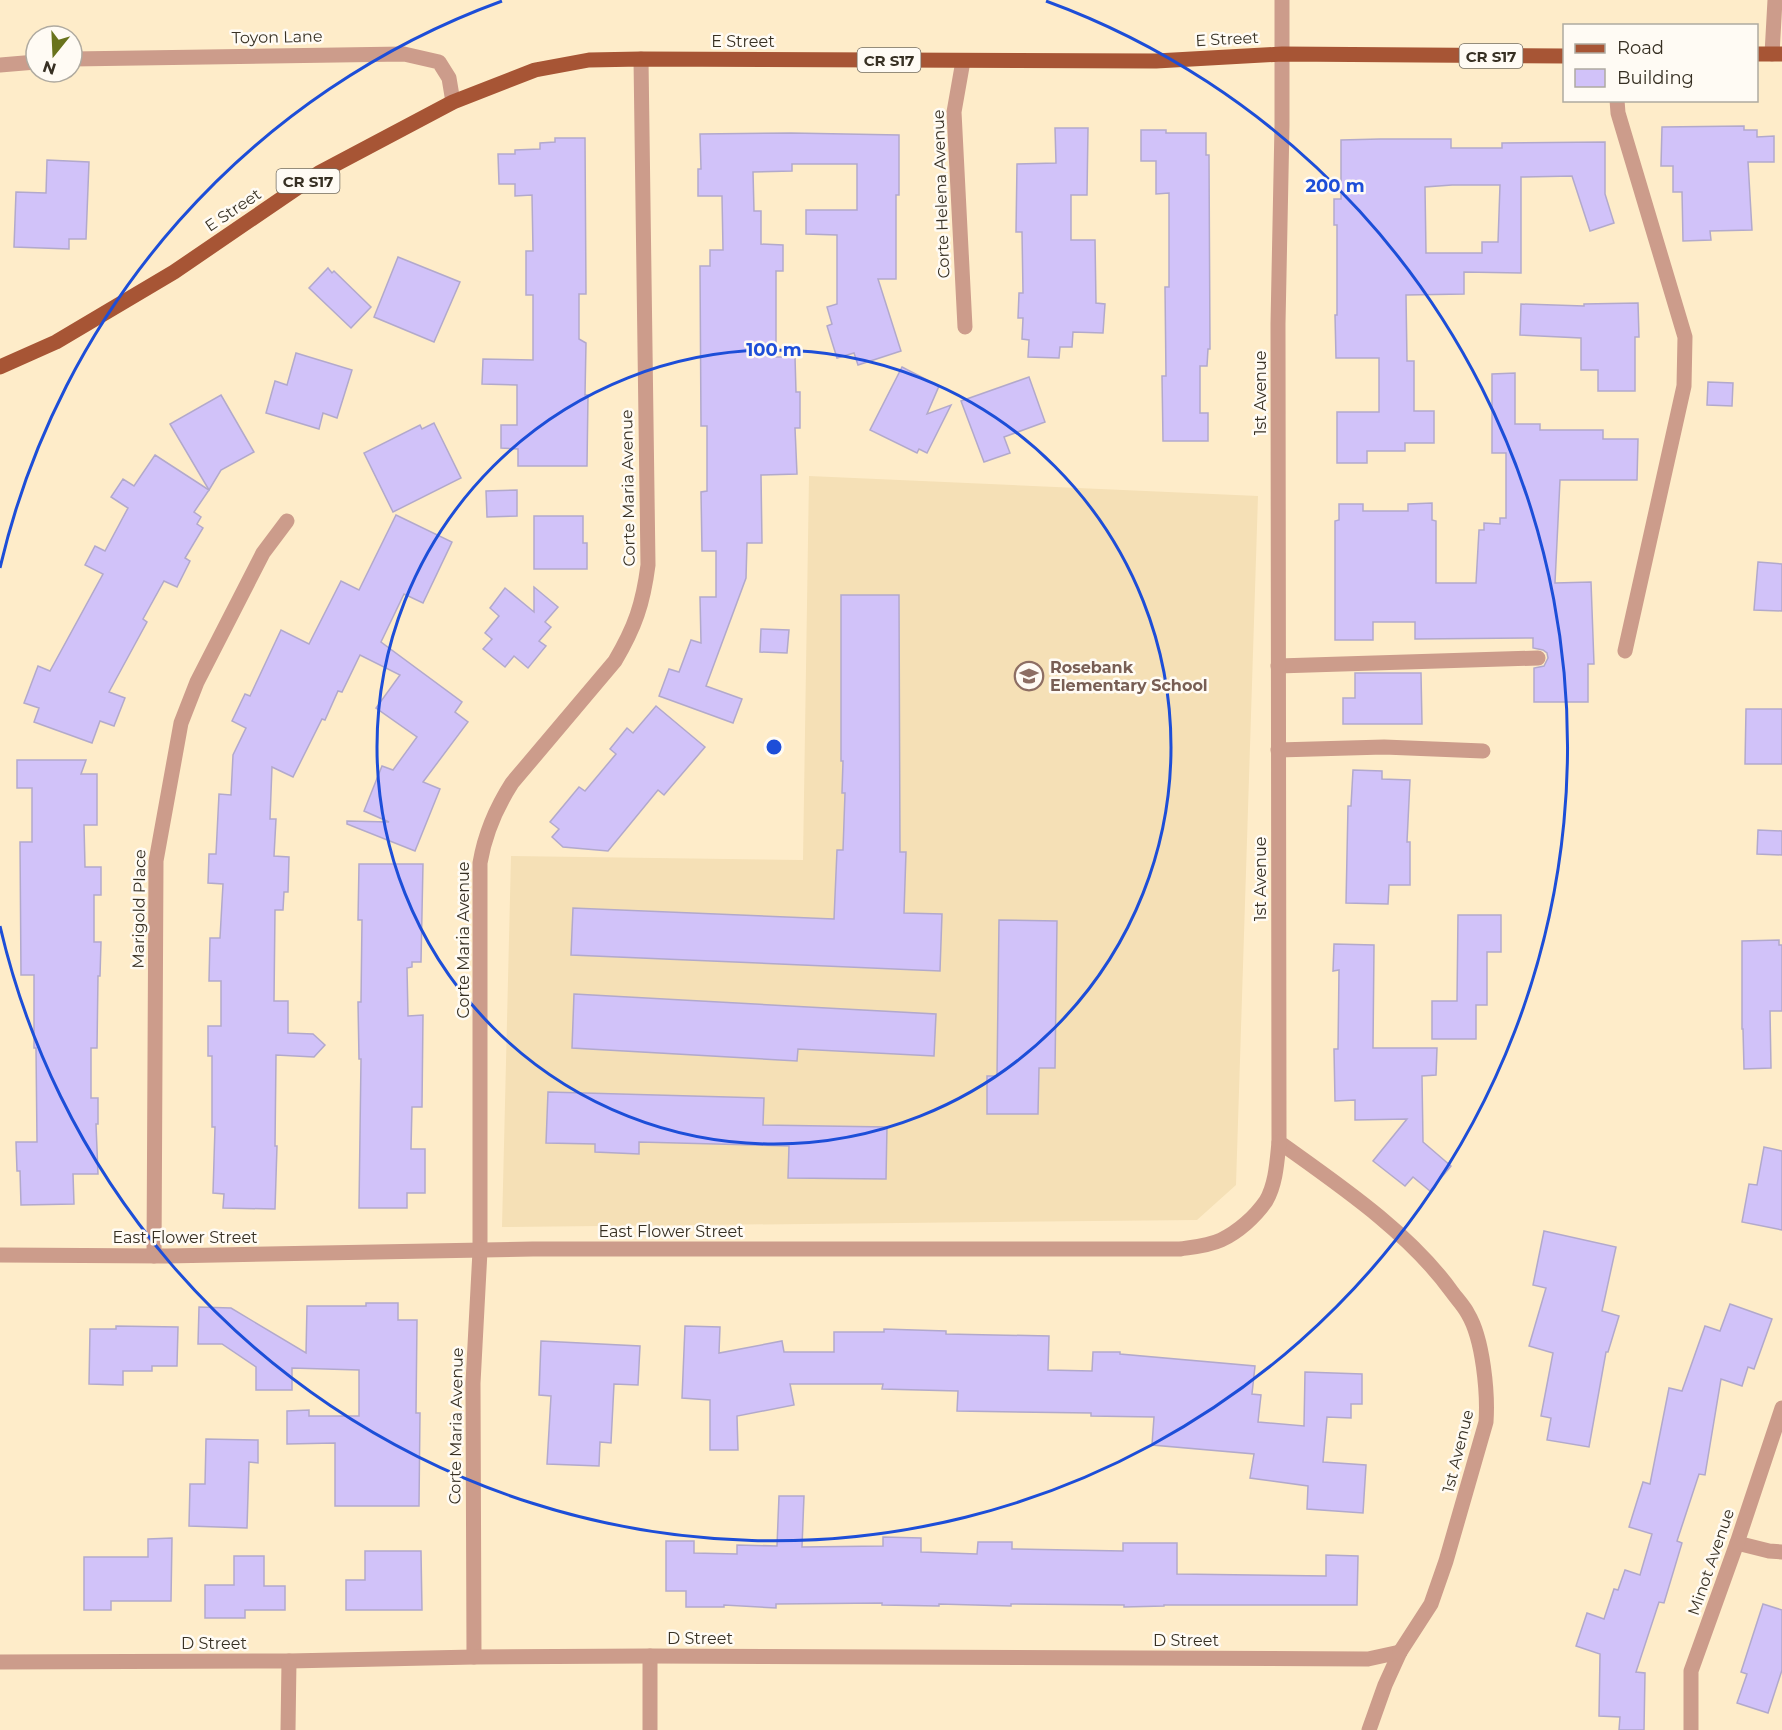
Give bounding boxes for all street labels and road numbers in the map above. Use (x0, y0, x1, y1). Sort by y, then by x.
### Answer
street label: Toyon Lane (231, 27, 323, 47)
street label: E Street (1195, 28, 1260, 50)
street label: E Street (711, 32, 775, 51)
road number: CR S17 (1460, 44, 1522, 68)
road number: CR S17 (858, 48, 920, 72)
street label: Corte Helena Avenue (929, 109, 953, 279)
road number: CR S17 (276, 169, 340, 193)
street label: E Street (201, 184, 265, 236)
street label: 1st Avenue (1251, 351, 1270, 435)
street label: Corte Maria Avenue (617, 409, 639, 567)
street label: 1st Avenue (1251, 837, 1270, 921)
street label: Marigold Place (128, 849, 150, 969)
street label: Corte Maria Avenue (454, 861, 473, 1019)
street label: East Flower Street (598, 1222, 744, 1241)
street label: East Flower Street (112, 1228, 258, 1247)
street label: Corte Maria Avenue (445, 1347, 467, 1505)
street label: 1st Avenue (1439, 1408, 1477, 1494)
street label: Minot Avenue (1684, 1506, 1738, 1618)
street label: D Street (667, 1629, 733, 1648)
street label: D Street (1153, 1631, 1219, 1650)
street label: D Street (181, 1634, 247, 1653)

